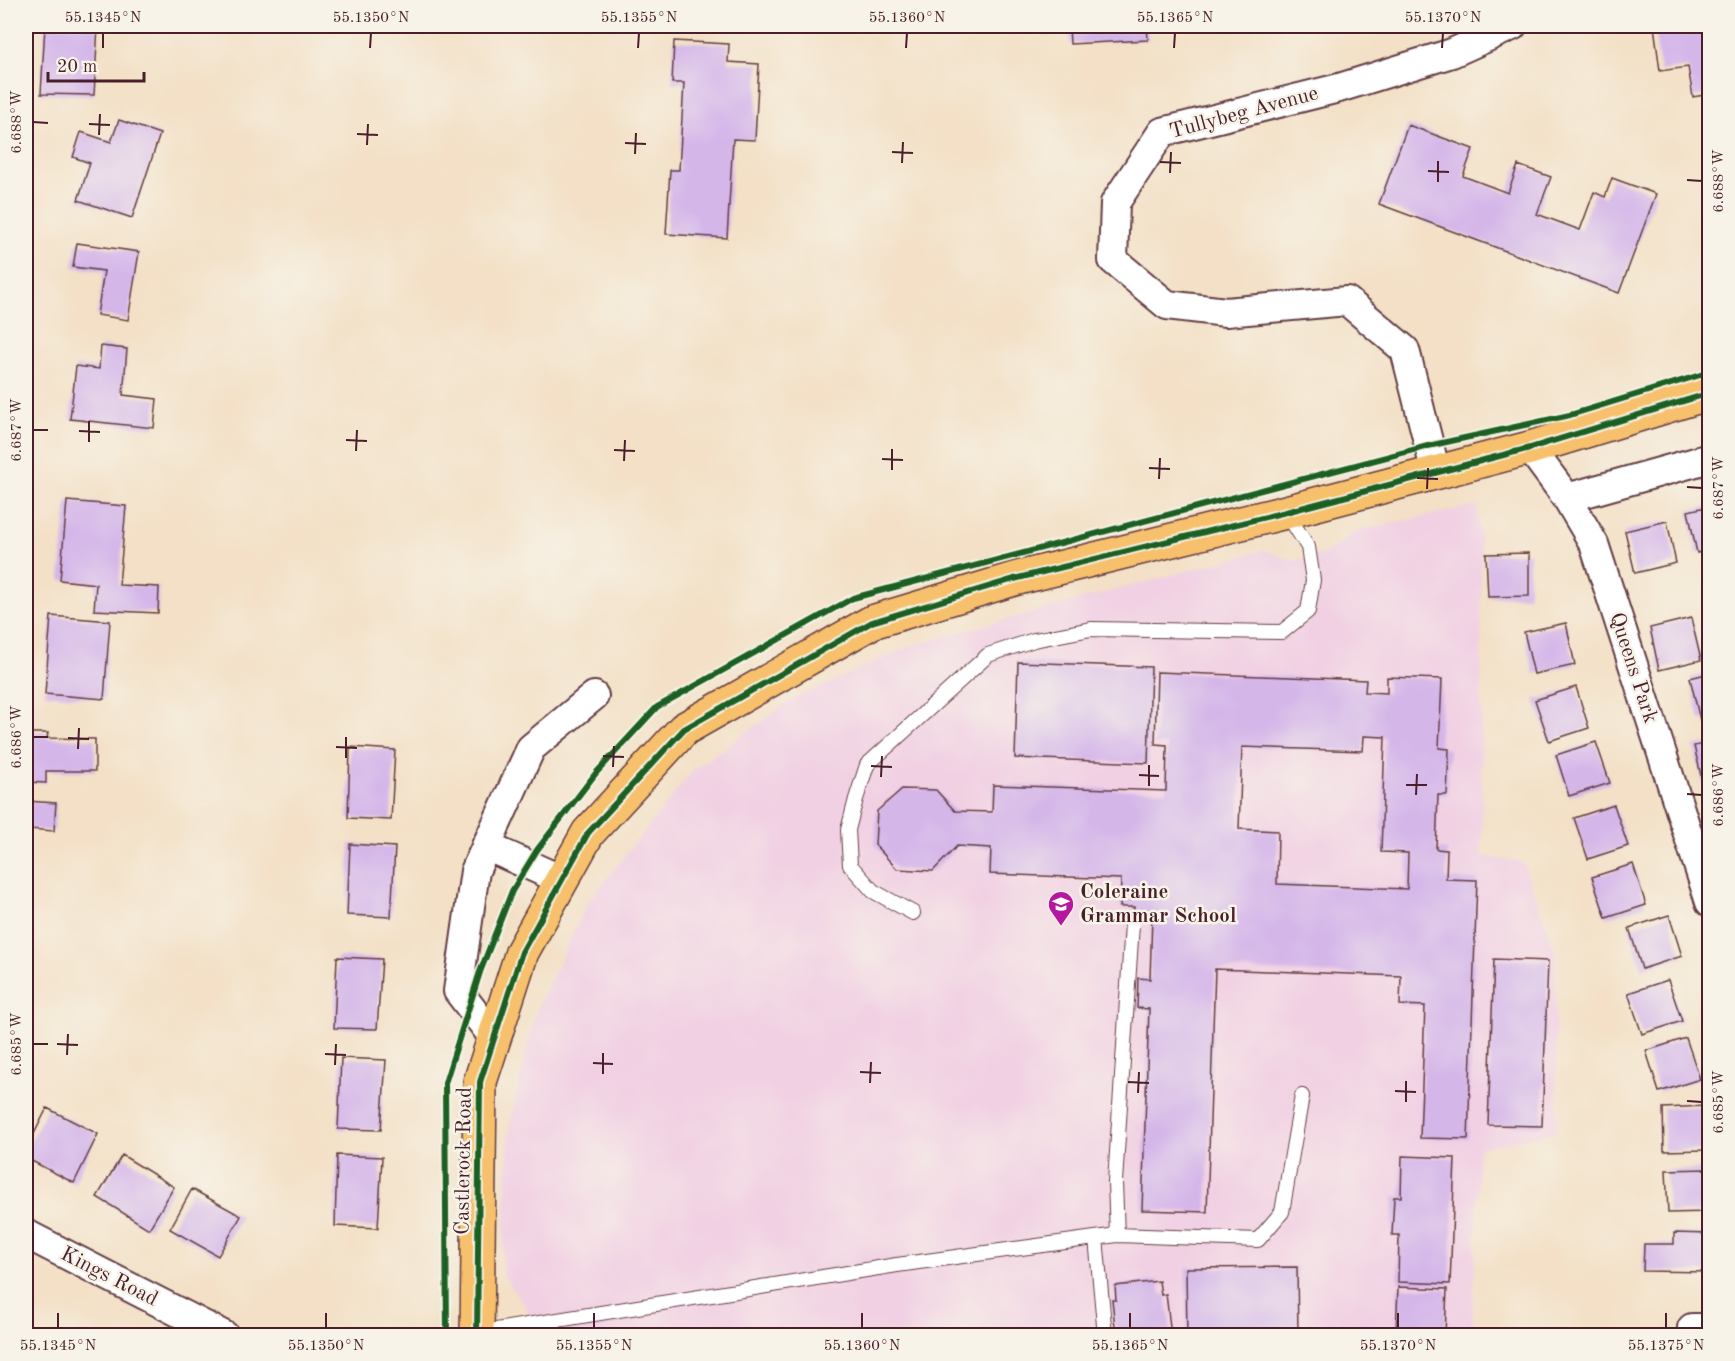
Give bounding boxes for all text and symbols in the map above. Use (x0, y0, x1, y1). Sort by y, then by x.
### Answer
text: 55.1345°N (65, 11, 142, 26)
text: 55.1350°N (333, 11, 410, 26)
text: 55.1355°N (601, 11, 678, 26)
text: 55.1360°N (869, 11, 946, 26)
text: 55.1365°N (1137, 11, 1214, 26)
text: 55.1370°N (1405, 11, 1482, 26)
scale bar (48, 45, 144, 83)
text: 20 m (57, 58, 97, 76)
street label: Tullybeg Avenue (1167, 83, 1321, 143)
text: 6.688°W (10, 90, 25, 154)
text: 6.688°W (1712, 149, 1727, 213)
text: 6.687°W (10, 398, 25, 462)
text: 6.687°W (1712, 456, 1727, 520)
street label: Queens Park (1605, 610, 1661, 726)
text: 6.686°W (10, 705, 25, 769)
text: 6.686°W (1712, 763, 1727, 827)
place label: Coleraine Grammar School (1080, 882, 1236, 927)
school or university icon: Coleraine Grammar School (1046, 889, 1076, 927)
text: 6.685°W (10, 1012, 25, 1076)
text: 6.685°W (1712, 1070, 1727, 1134)
street label: Castlerock Road (452, 1087, 476, 1235)
street label: Kings Road (57, 1244, 161, 1310)
text: 55.1345°N (20, 1339, 97, 1354)
text: 55.1350°N (288, 1339, 365, 1354)
text: 55.1355°N (556, 1339, 633, 1354)
text: 55.1360°N (824, 1339, 901, 1354)
text: 55.1365°N (1092, 1339, 1169, 1354)
text: 55.1370°N (1360, 1339, 1437, 1354)
text: 55.1375°N (1628, 1339, 1705, 1354)

